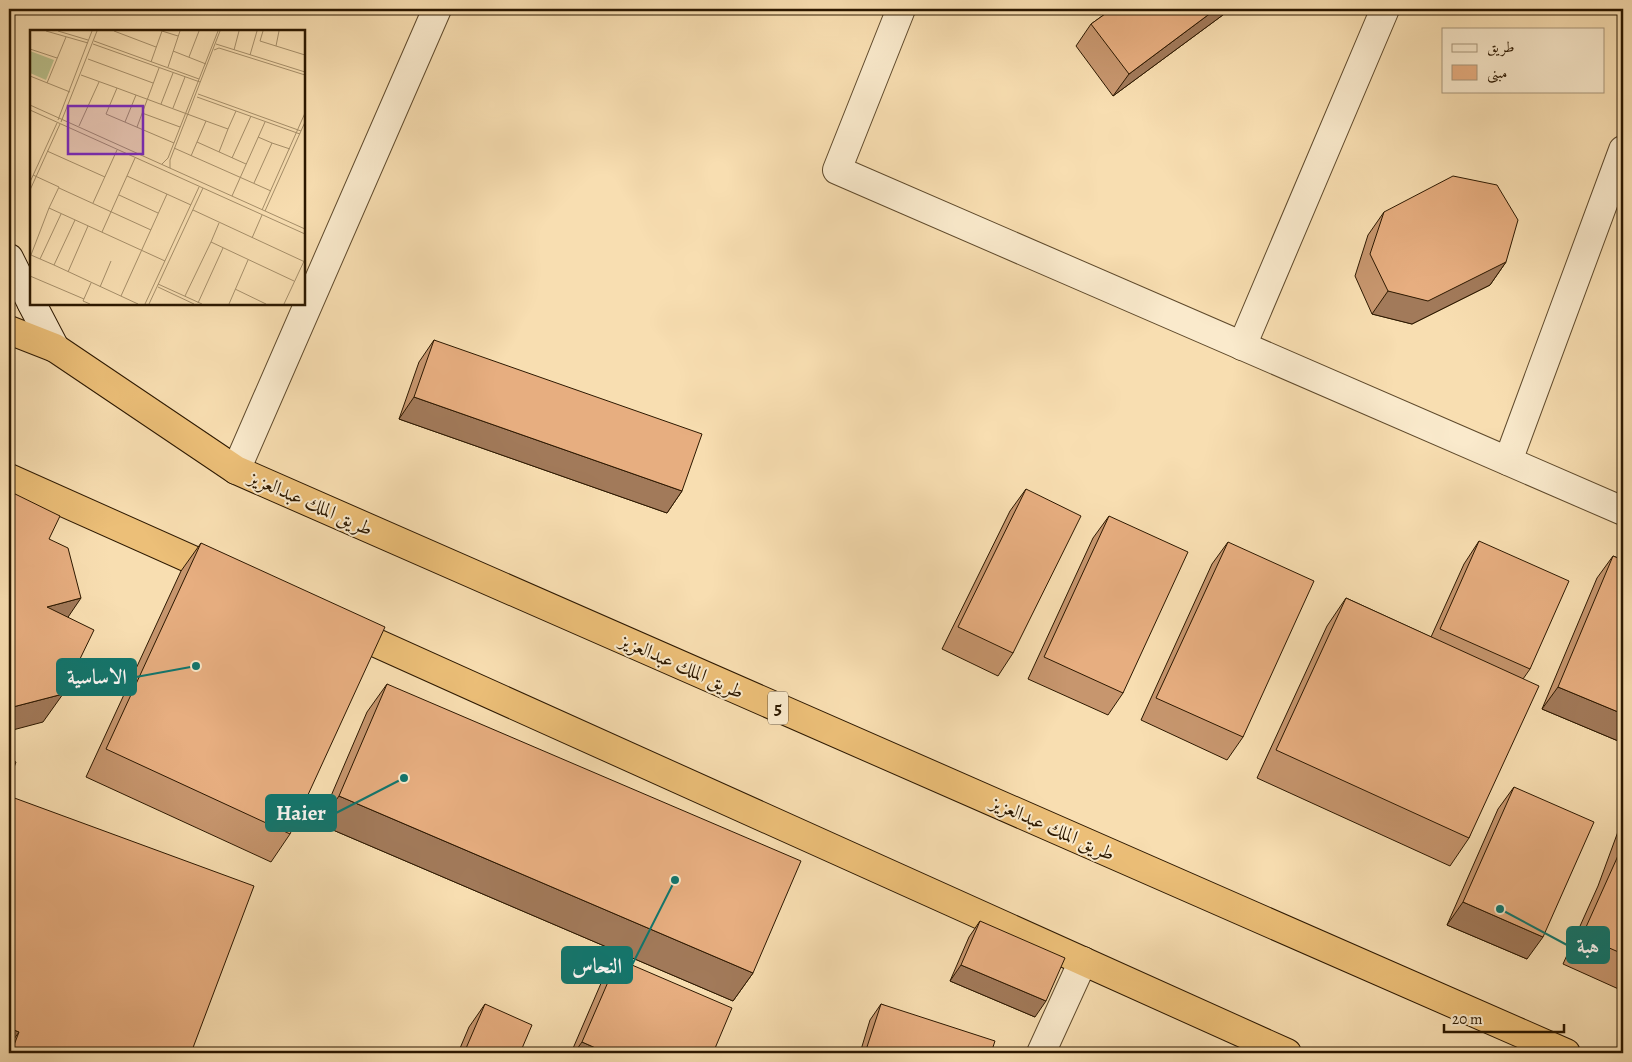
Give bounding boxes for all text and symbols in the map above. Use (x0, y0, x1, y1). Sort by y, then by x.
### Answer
legend (1442, 28, 1604, 92)
inset map (30, 30, 305, 305)
text: طريق (1487, 37, 1514, 57)
text: مبنى (1487, 63, 1507, 84)
street label: طريق الملك عبدالعزيز (243, 463, 377, 542)
street label: طريق الملك عبدالعزيز (614, 626, 748, 705)
callout: الاساسية (57, 659, 136, 695)
text: الاساسية (67, 663, 127, 691)
road number: 5 (768, 691, 788, 724)
street label: طريق الملك عبدالعزيز (985, 788, 1119, 867)
callout: Haier (266, 795, 336, 831)
text: Haier (276, 799, 326, 827)
callout: هبة (1567, 927, 1609, 963)
text: هبة (1577, 932, 1599, 960)
callout: النحاس (562, 947, 632, 983)
text: النحاس (572, 952, 622, 980)
scale bar (1444, 1002, 1564, 1034)
text: 20 m (1452, 1009, 1483, 1029)

